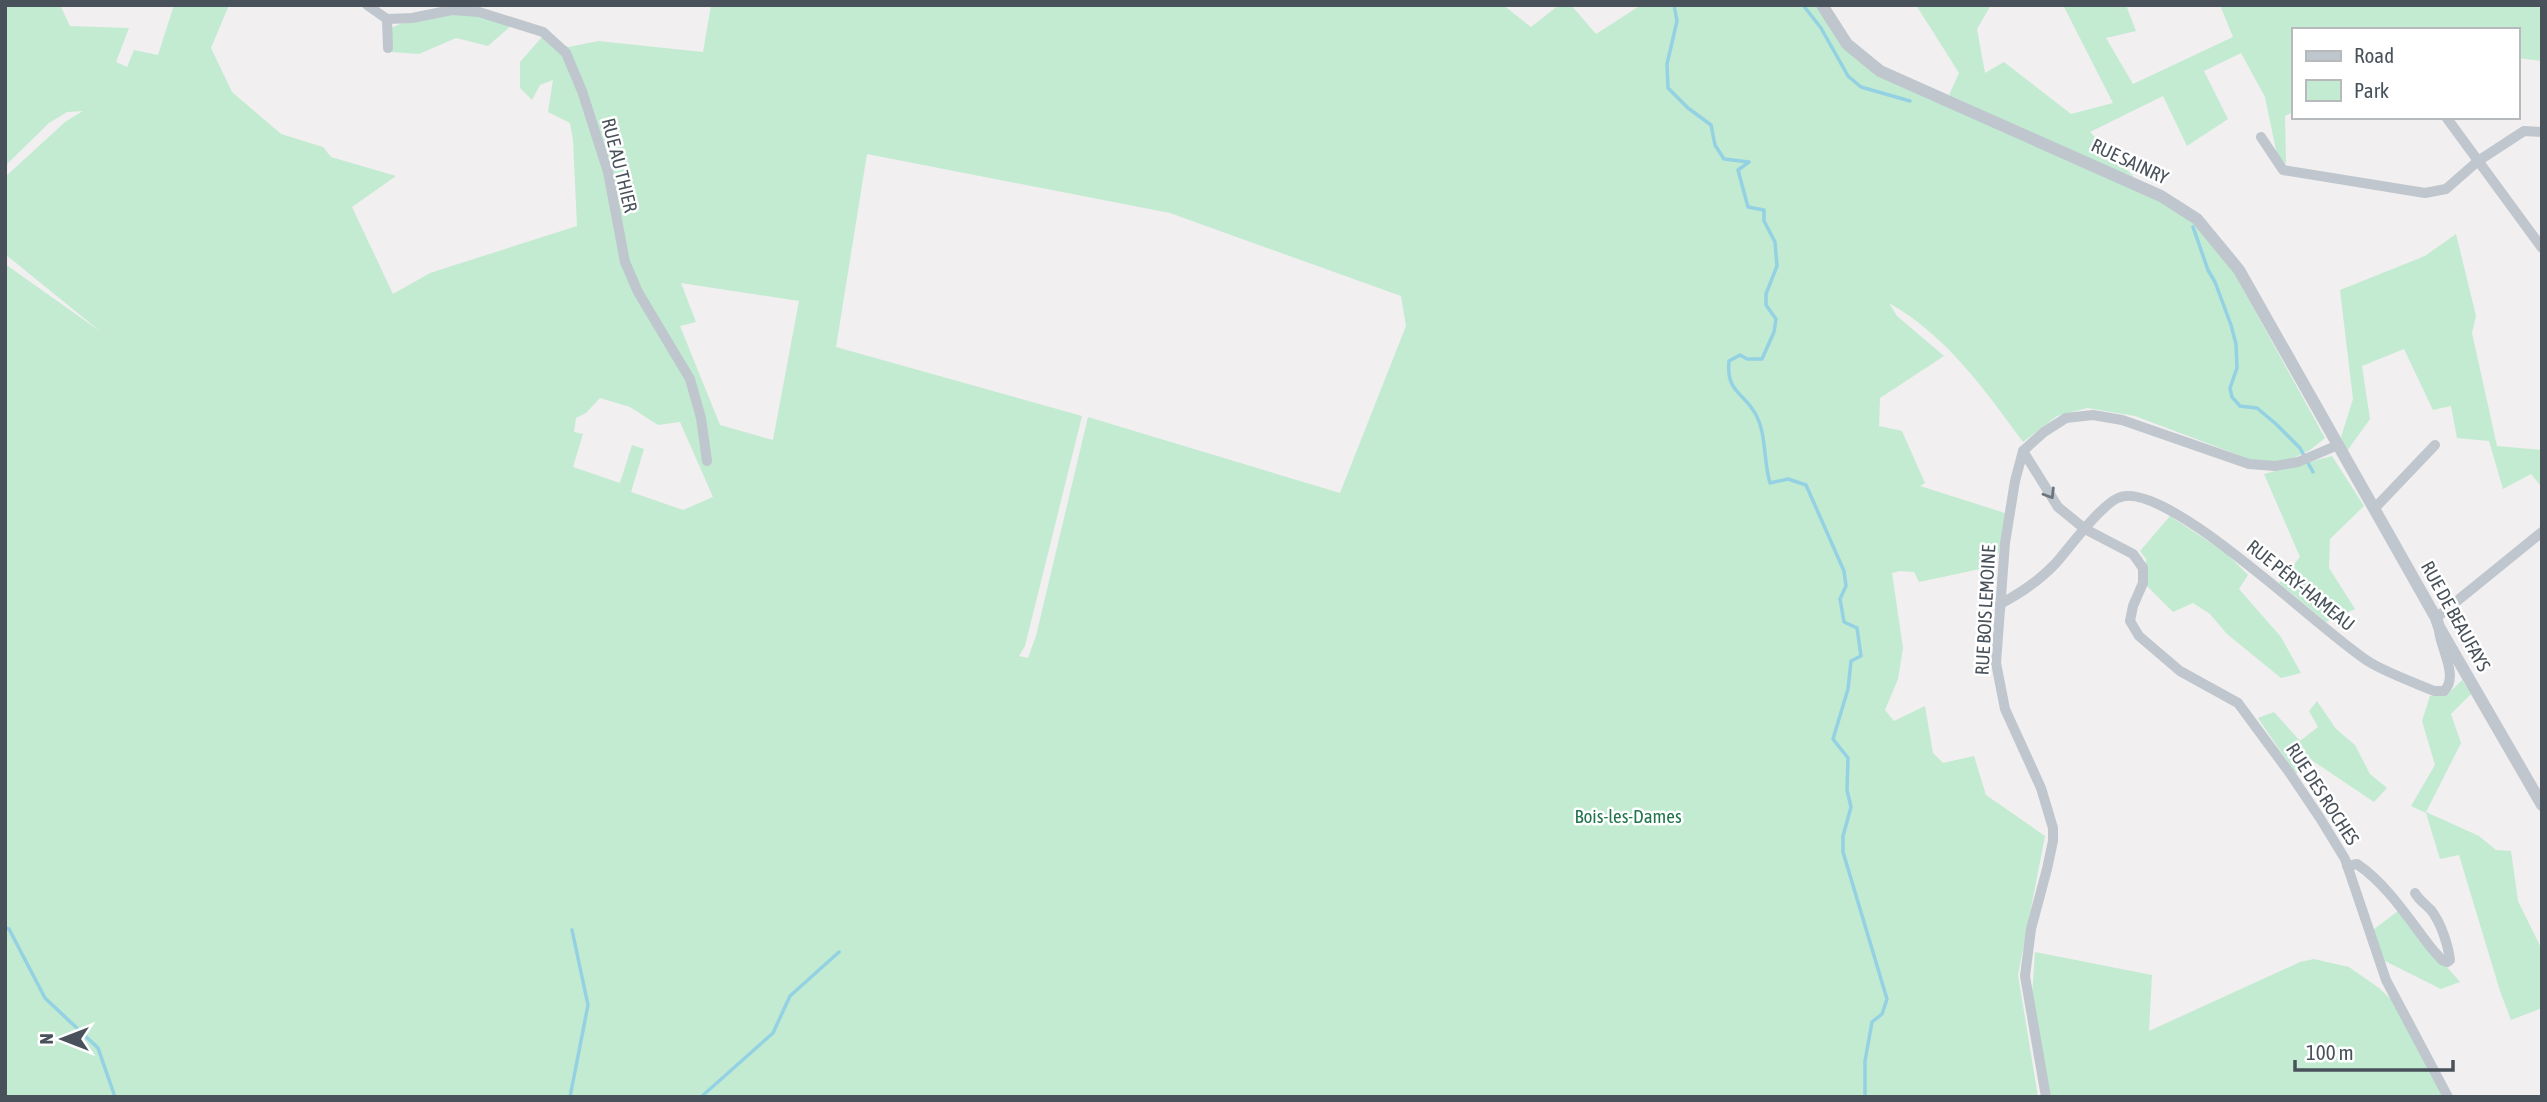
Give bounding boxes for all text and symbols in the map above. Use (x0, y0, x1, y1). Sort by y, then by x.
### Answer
legend (2292, 28, 2519, 119)
text: Road (2354, 43, 2394, 67)
text: Park (2354, 78, 2389, 102)
street label: RUE AU THIER (598, 116, 642, 215)
street label: RUE SAINRY (2088, 134, 2173, 189)
one-way arrow (2041, 486, 2054, 499)
street label: RUE PÉRY-HAMEAU (2243, 535, 2359, 635)
street label: RUE BOIS LEMOINE (1971, 544, 1999, 676)
street label: RUE DE BEAUFAYS (2417, 557, 2495, 675)
street label: RUE DES ROCHES (2282, 739, 2364, 849)
park label: Bois-les-Dames (1574, 805, 1682, 827)
north arrow (28, 1004, 98, 1074)
scale bar (2295, 1028, 2452, 1072)
text: N (35, 1033, 57, 1045)
text: 100 m (2306, 1040, 2354, 1064)

